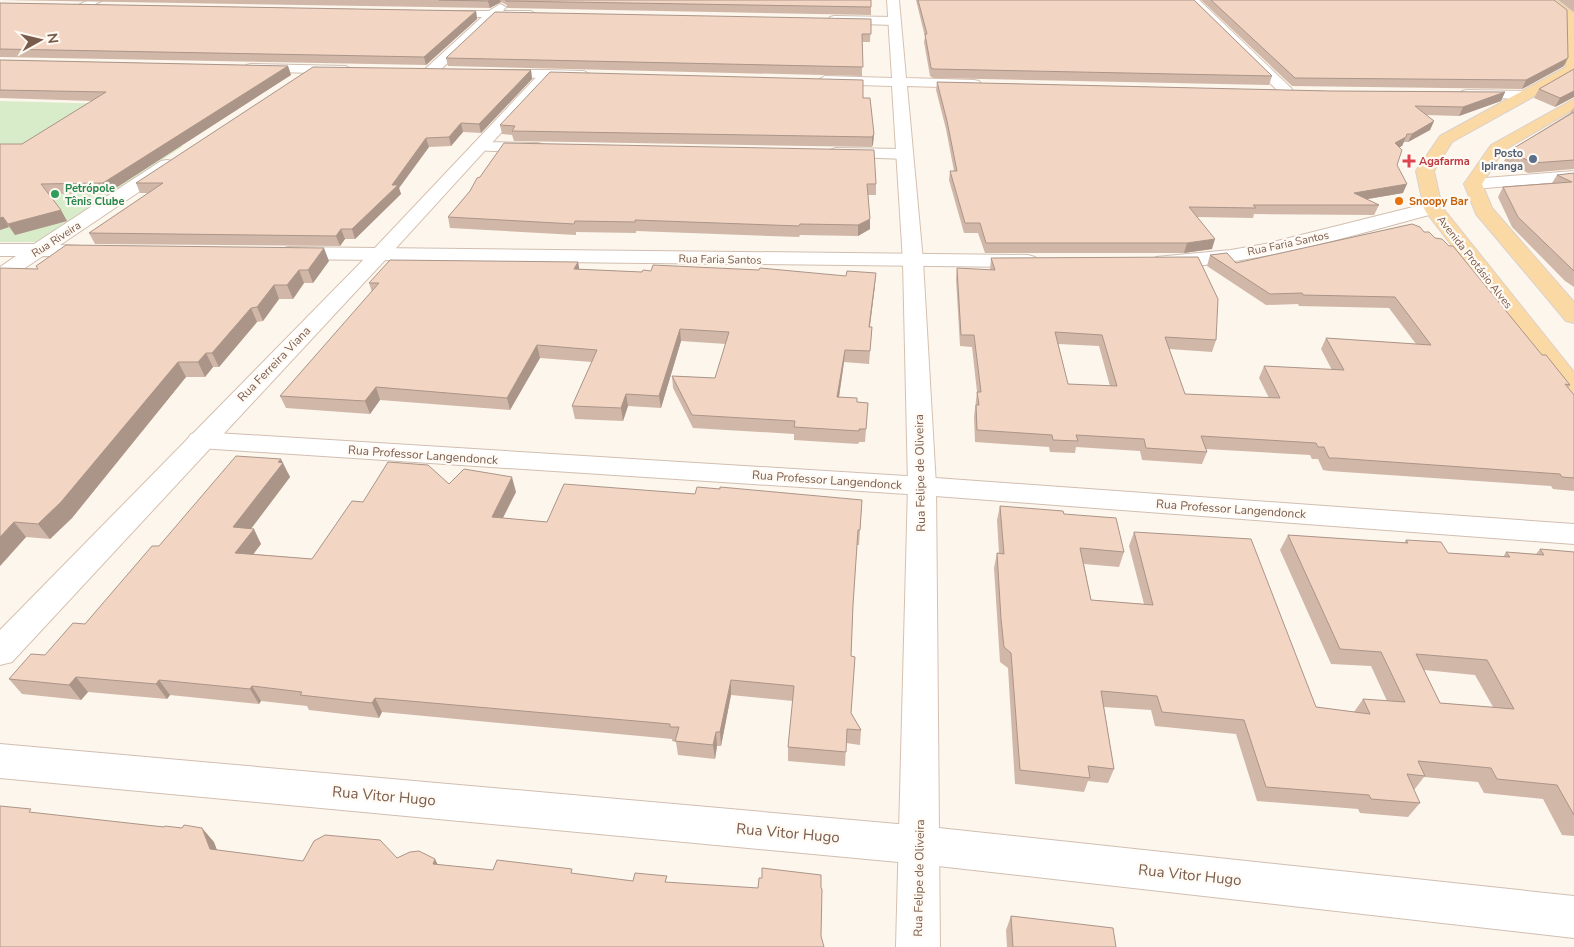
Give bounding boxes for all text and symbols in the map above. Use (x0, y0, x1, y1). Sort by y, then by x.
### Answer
north arrow (15, 15, 65, 65)
text: N (42, 32, 63, 45)
place label: Posto Ipiranga (1481, 146, 1523, 174)
marker: Posto Ipiranga (1527, 153, 1539, 165)
place label: Agafarma (1419, 154, 1470, 169)
marker: Agafarma (1403, 155, 1415, 167)
place label: Petrópole Tênis Clube (65, 181, 124, 209)
marker: Petrópole Tênis Clube (49, 188, 61, 200)
place label: Snoopy Bar (1409, 194, 1469, 209)
marker: Snoopy Bar (1393, 195, 1405, 207)
street label: Avenida Protásio Alves (1434, 213, 1516, 312)
street label: Rua Riveira (29, 218, 84, 261)
street label: Rua Faria Santos (1246, 228, 1330, 259)
street label: Rua Faria Santos (678, 251, 762, 268)
street label: Rua Ferreira Viana (234, 323, 314, 405)
street label: Rua Felipe de Oliveira (911, 414, 929, 532)
street label: Rua Professor Langendonck (347, 442, 500, 468)
street label: Rua Professor Langendonck (751, 467, 904, 493)
street label: Rua Professor Langendonck (1155, 496, 1308, 522)
street label: Rua Vitor Hugo (331, 782, 437, 810)
street label: Rua Vitor Hugo (735, 819, 841, 847)
street label: Rua Felipe de Oliveira (910, 819, 928, 937)
street label: Rua Vitor Hugo (1137, 860, 1243, 890)

